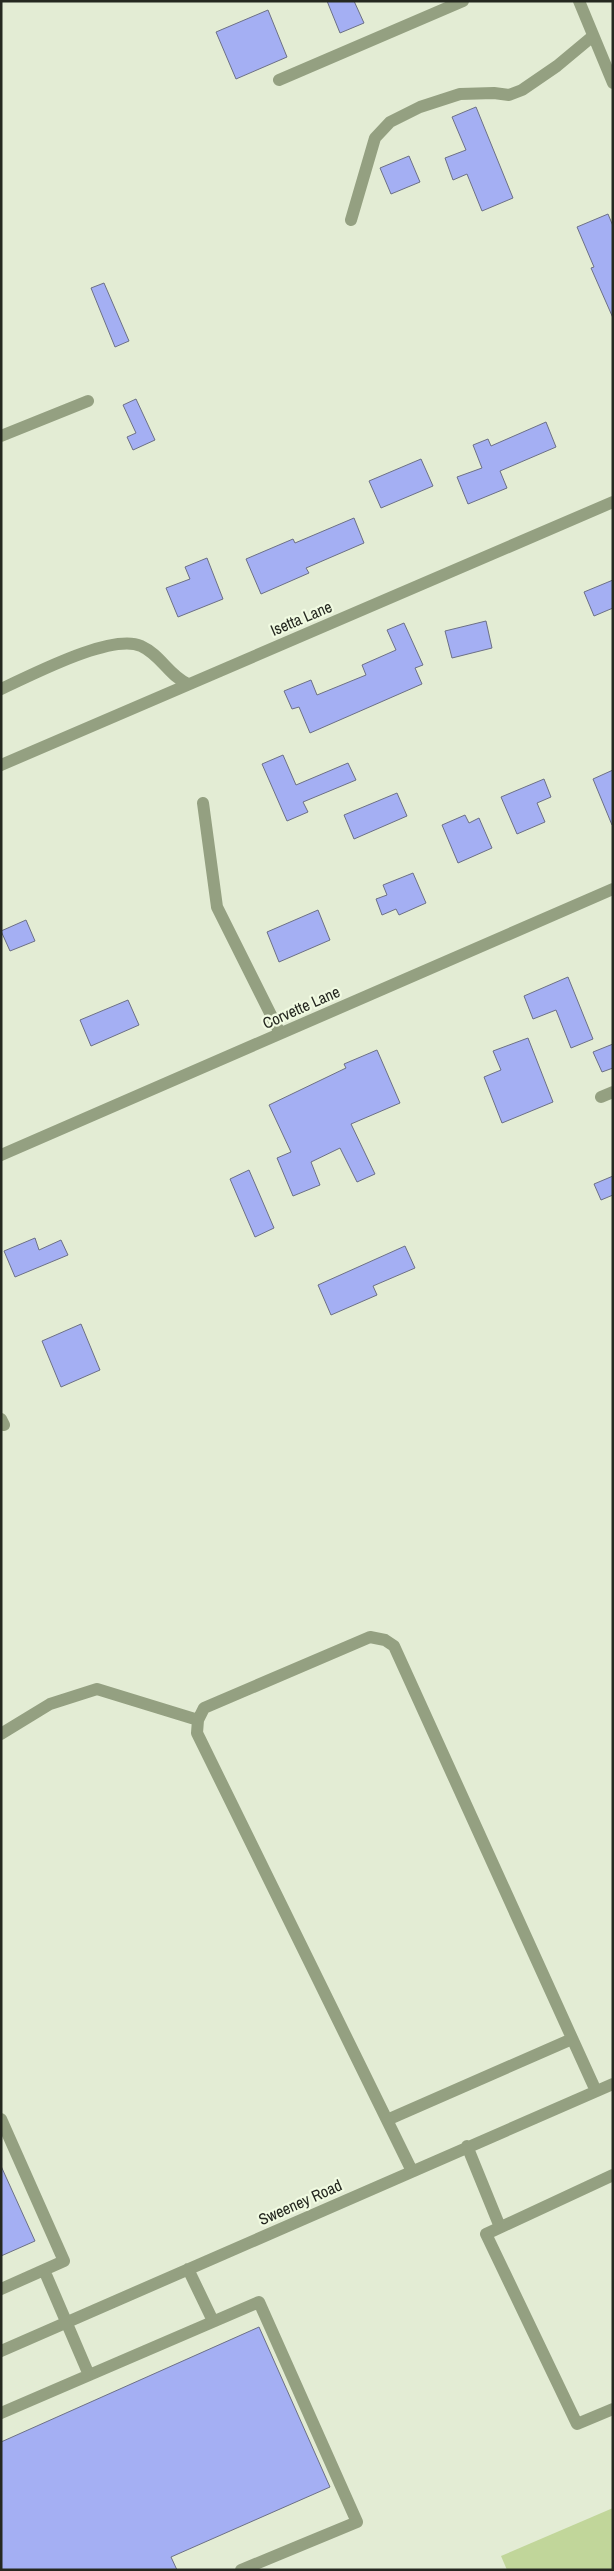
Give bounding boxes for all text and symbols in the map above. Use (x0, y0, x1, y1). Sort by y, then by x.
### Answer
street label: Isetta Lane (267, 595, 335, 641)
street label: Corvette Lane (259, 980, 343, 1034)
street label: Sweeney Road (255, 2174, 345, 2230)

